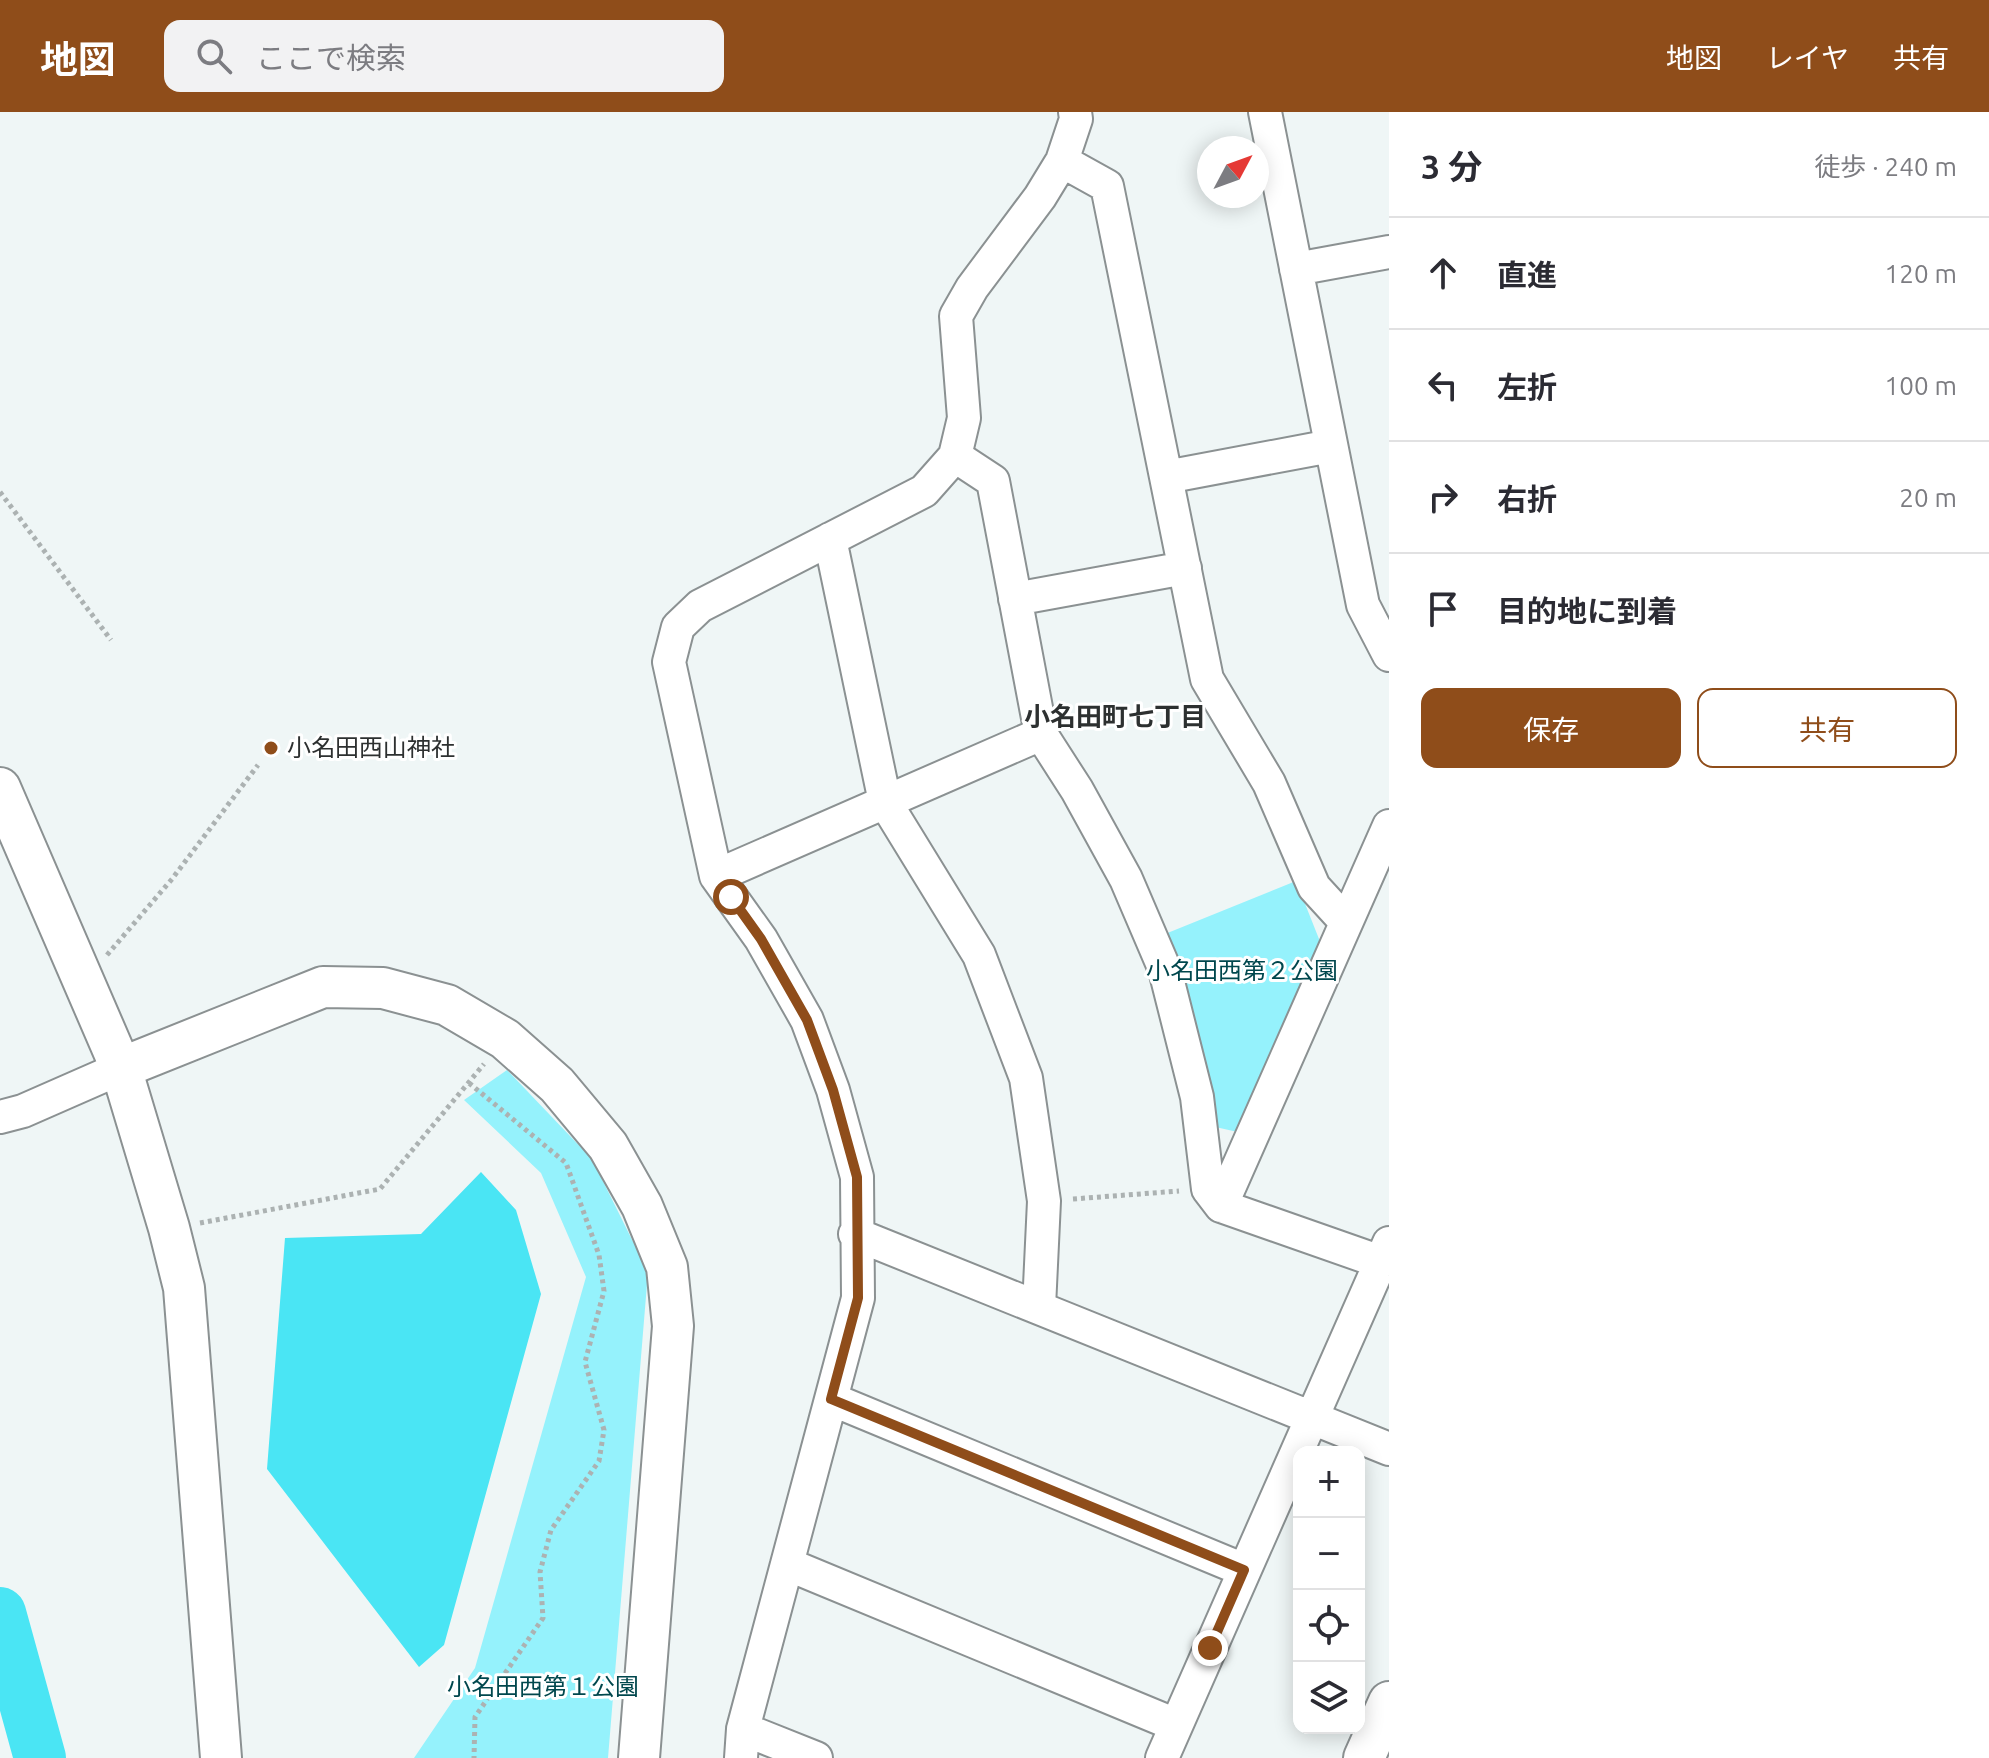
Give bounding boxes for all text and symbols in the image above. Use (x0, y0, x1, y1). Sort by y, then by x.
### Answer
search box (164, 20, 724, 92)
icon: search (192, 34, 236, 78)
text: 地図 (40, 38, 116, 80)
text: ここで検索 (256, 41, 406, 75)
text: 地図 (1666, 42, 1722, 73)
text: レイヤ (1766, 42, 1849, 73)
text: 共有 (1893, 42, 1949, 73)
north arrow (1197, 136, 1269, 208)
text: 3 分 (1421, 147, 1482, 185)
text: 徒歩 · 240 m (1814, 152, 1957, 181)
icon: ahead (1421, 251, 1465, 295)
text: 直進 (1497, 258, 1557, 292)
text: 120 m (1885, 259, 1957, 288)
icon: left (1421, 363, 1465, 407)
text: 左折 (1497, 370, 1557, 404)
text: 100 m (1885, 371, 1957, 400)
icon: right (1421, 475, 1465, 519)
text: 右折 (1497, 482, 1557, 516)
text: 20 m (1899, 483, 1957, 512)
icon: arrive (1421, 587, 1465, 631)
text: 目的地に到着 (1497, 594, 1677, 628)
button: 保存 (1421, 688, 1681, 768)
button: 共有 (1697, 688, 1957, 768)
district label: 小名田町七丁目 (1024, 702, 1206, 731)
place label: 小名田西山神社 (287, 734, 455, 761)
marker: 小名田西山神社 (262, 739, 280, 757)
route start (713, 879, 749, 915)
park label: 小名田西第２公園 (1146, 957, 1338, 984)
map controls (1293, 1446, 1365, 1734)
button: + (1293, 1446, 1365, 1518)
button: − (1293, 1518, 1365, 1590)
button: locate (1293, 1590, 1365, 1662)
route end (1192, 1630, 1228, 1666)
button: layers (1293, 1662, 1365, 1734)
park label: 小名田西第１公園 (447, 1673, 639, 1700)

